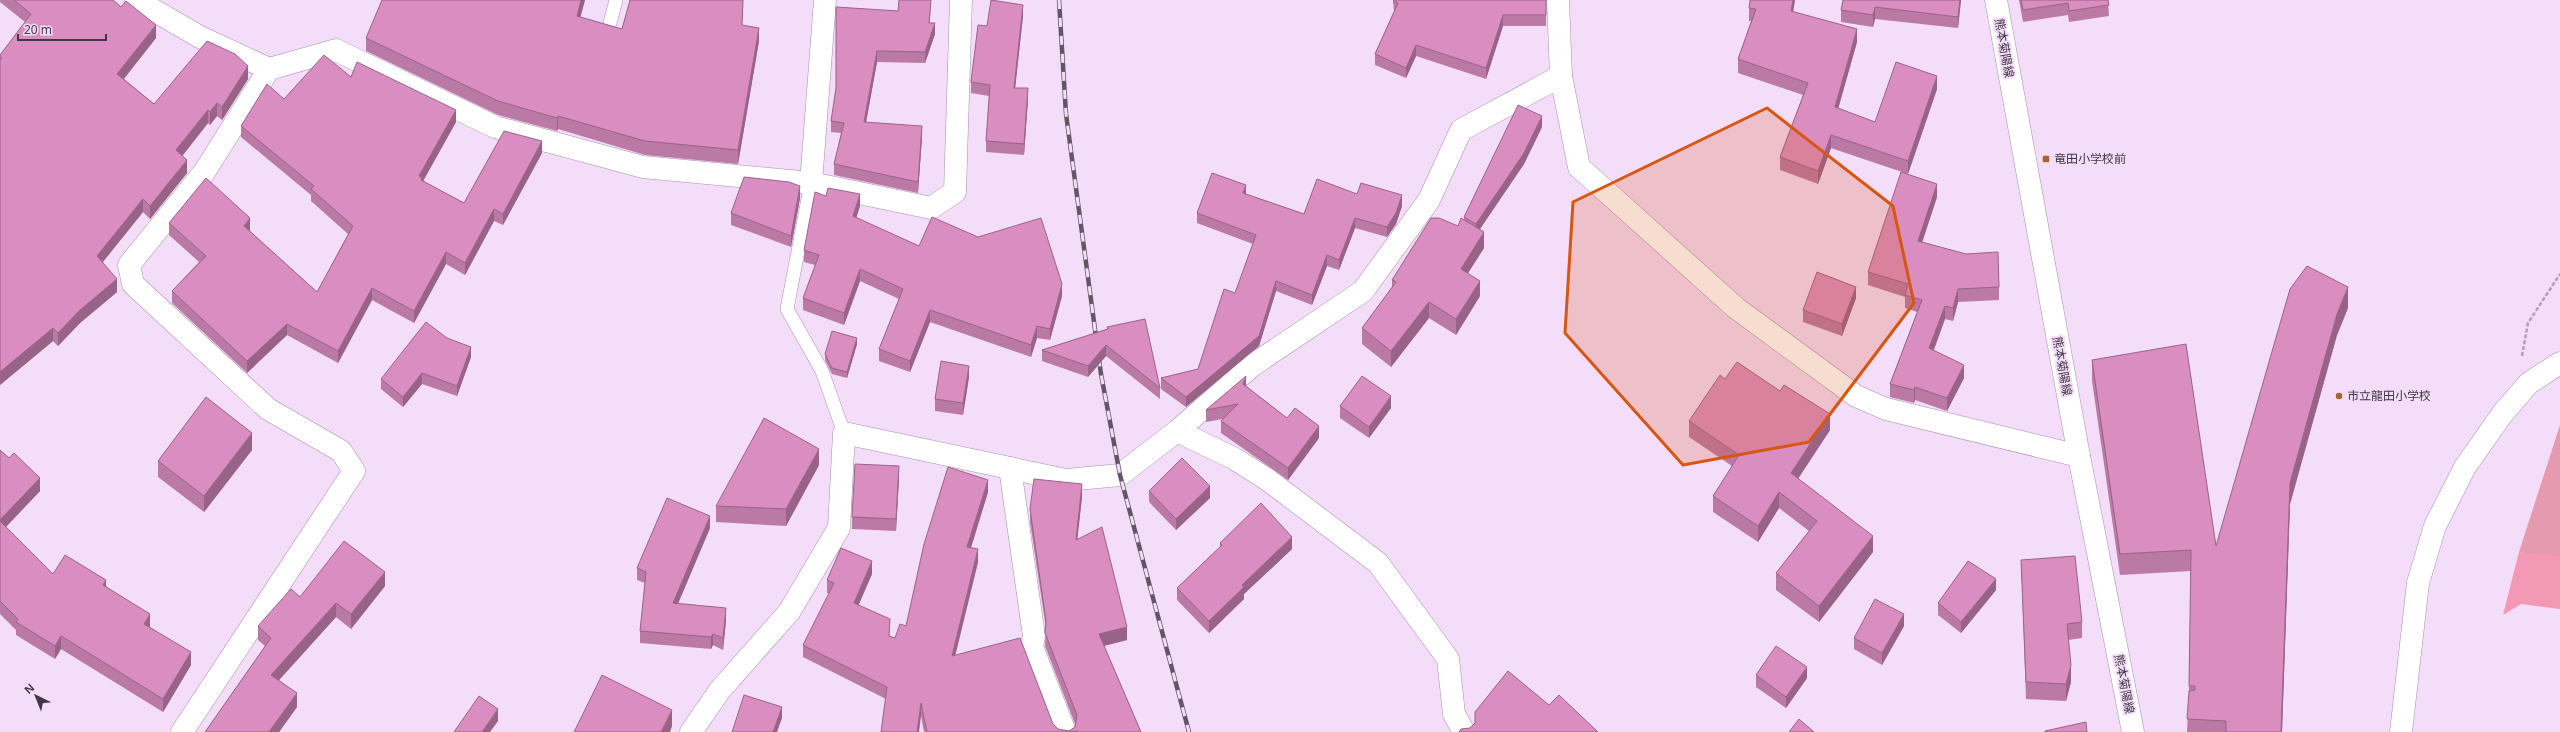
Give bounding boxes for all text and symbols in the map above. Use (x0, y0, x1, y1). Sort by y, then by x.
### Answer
scale bar (18, 16, 106, 42)
street label: 熊本菊陽線 (1991, 17, 2018, 79)
text: 20 m (24, 21, 52, 38)
place label: 竜田小学校前 (2054, 150, 2126, 167)
marker: 竜田小学校前 (2041, 154, 2051, 164)
street label: 熊本菊陽線 (2049, 335, 2076, 397)
place label: 市立龍田小学校 (2347, 387, 2431, 404)
marker: 市立龍田小学校 (2334, 391, 2344, 401)
street label: 熊本菊陽線 (2110, 653, 2139, 715)
north arrow (16, 676, 56, 716)
text: N (20, 680, 37, 697)

